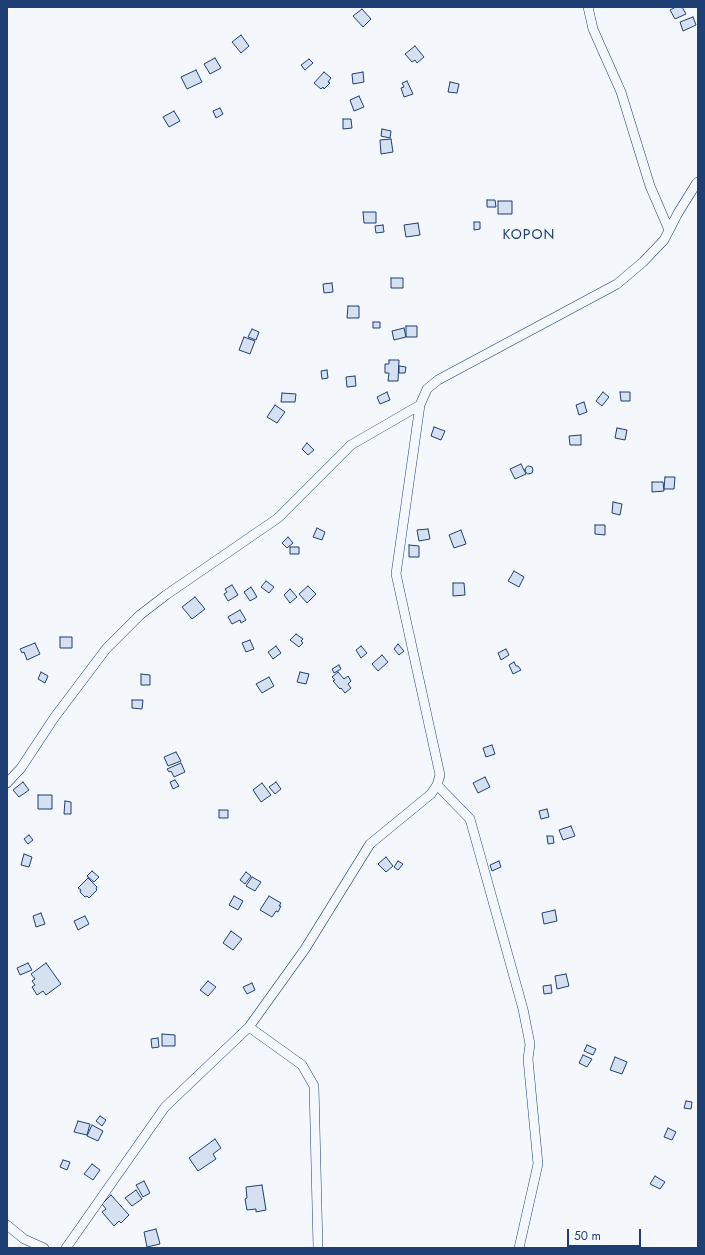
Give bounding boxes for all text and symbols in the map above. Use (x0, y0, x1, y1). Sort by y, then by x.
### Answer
district label: KOPON (503, 228, 555, 244)
scale bar (569, 1221, 643, 1247)
text: 50 m (574, 1227, 601, 1245)

